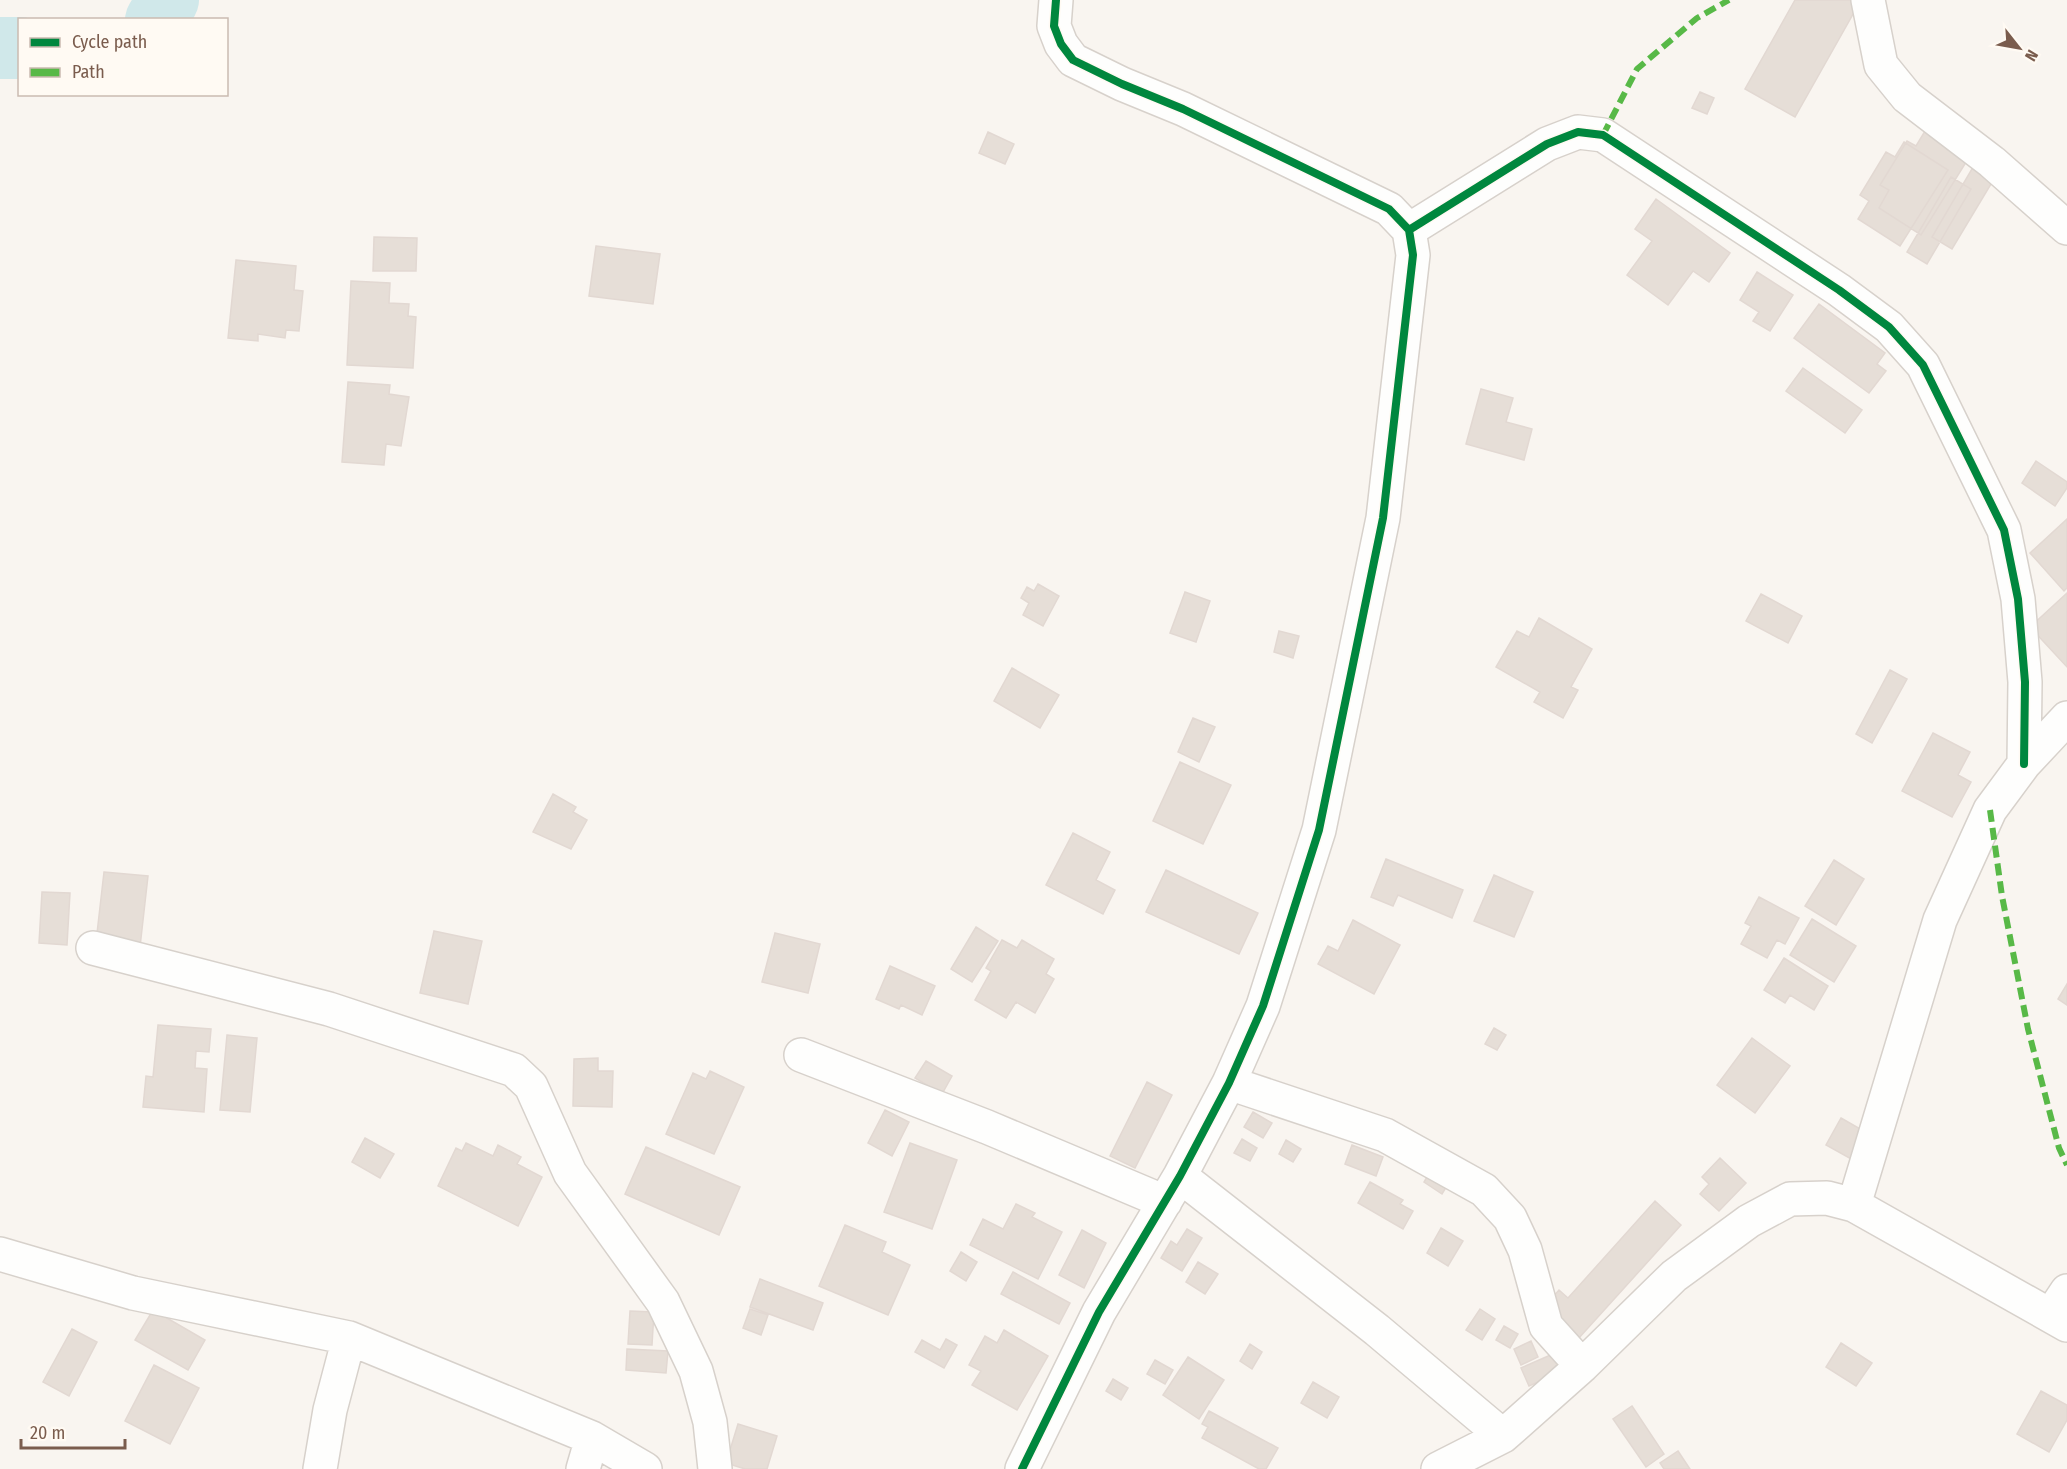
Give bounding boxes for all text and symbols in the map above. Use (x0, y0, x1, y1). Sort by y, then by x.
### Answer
legend (18, 18, 228, 96)
north arrow (1989, 18, 2049, 78)
text: Cycle path (72, 31, 147, 53)
text: N (2021, 46, 2042, 64)
text: Path (72, 61, 105, 83)
scale bar (21, 1412, 124, 1450)
text: 20 m (30, 1422, 65, 1444)

